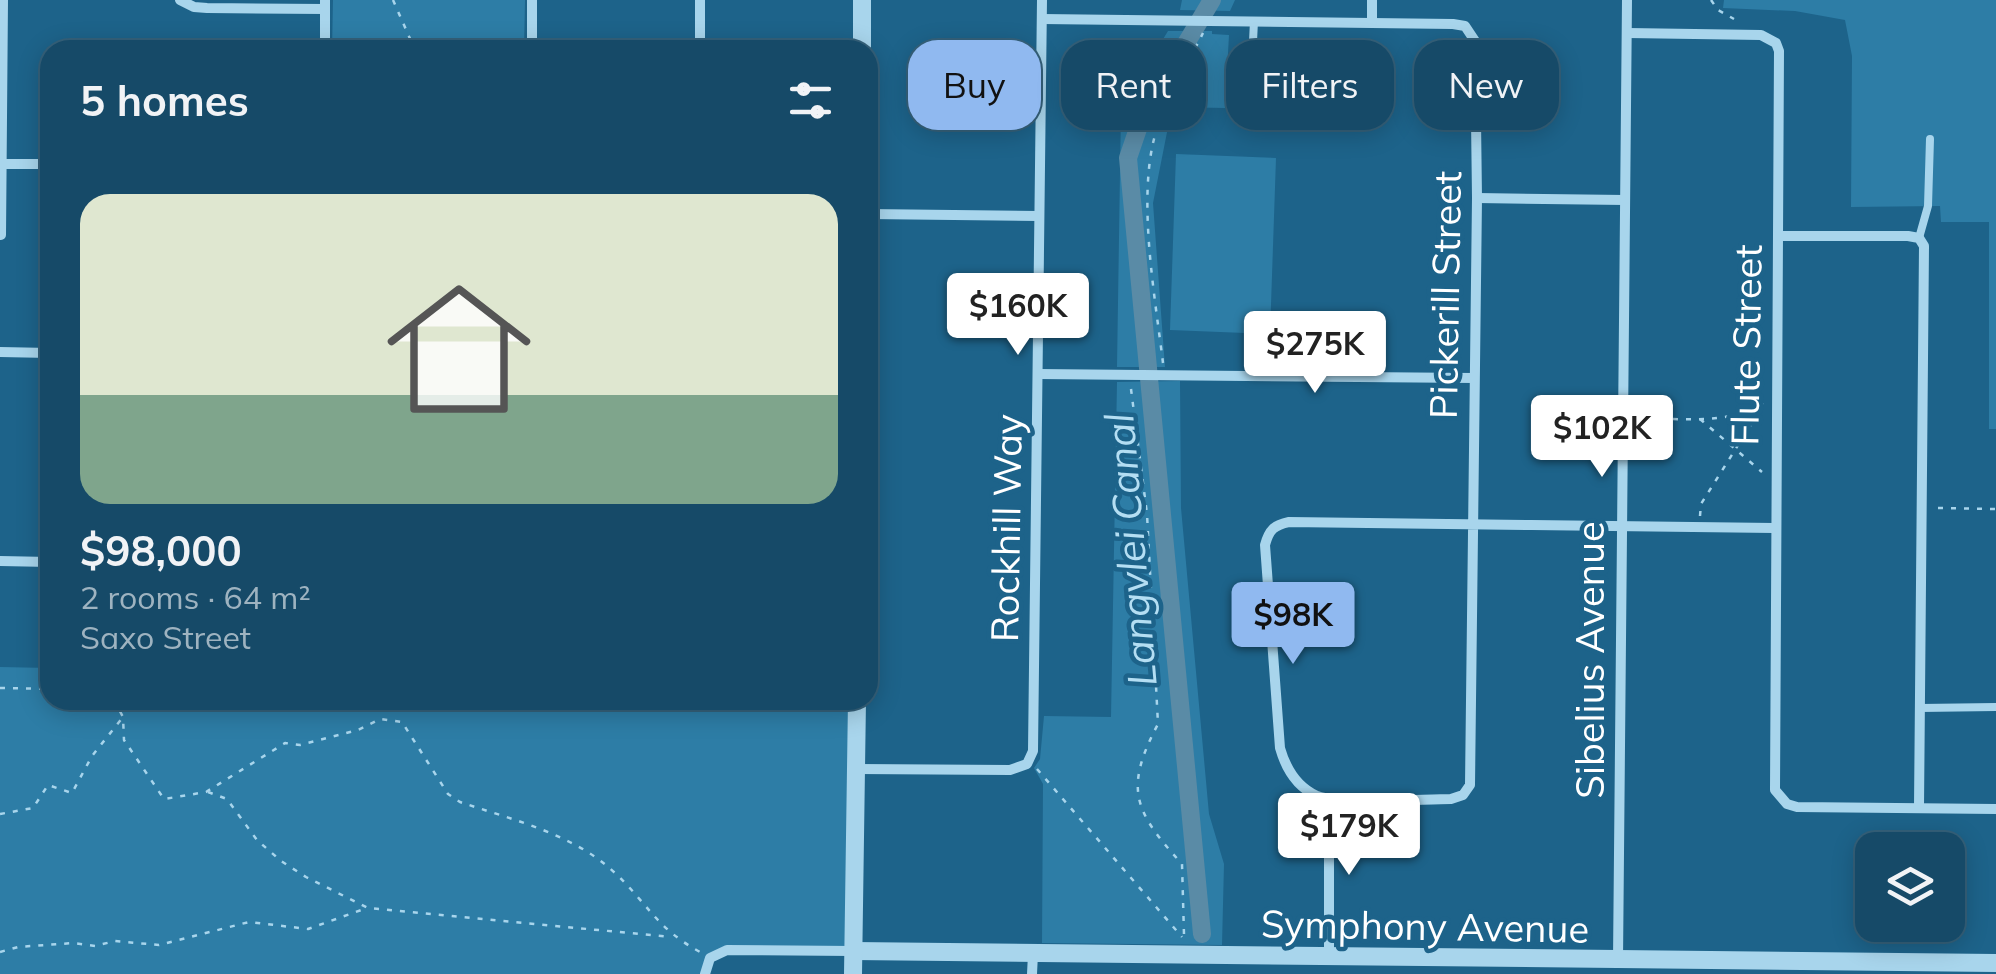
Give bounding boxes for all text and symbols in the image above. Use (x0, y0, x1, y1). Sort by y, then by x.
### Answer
chip: Buy (908, 40, 1041, 130)
chip: Rent (1061, 40, 1206, 130)
chip: Filters (1226, 40, 1394, 130)
chip: New (1414, 40, 1559, 130)
icon: filters (783, 73, 838, 128)
text: 5 homes (80, 74, 249, 127)
street label: Pickerill Street (1419, 170, 1471, 420)
street label: Flute Street (1720, 244, 1772, 446)
icon: home (369, 259, 549, 439)
pin: $160K (948, 273, 1088, 358)
text: $160K (969, 285, 1067, 325)
pin: $275K (1245, 311, 1385, 396)
text: $275K (1266, 323, 1364, 363)
pin: $102K (1532, 395, 1672, 480)
text: $102K (1553, 407, 1651, 447)
water label: Langvlei Canal (1093, 411, 1167, 688)
street label: Rockhill Way (980, 414, 1032, 642)
street label: Sibelius Avenue (1566, 521, 1614, 799)
text: $98,000 (80, 524, 242, 577)
text: 2 rooms · 64 m² (80, 577, 311, 617)
pin: $98K (1234, 582, 1352, 667)
text: $98K (1254, 594, 1332, 634)
text: Saxo Street (80, 617, 251, 657)
pin: $179K (1279, 793, 1419, 878)
text: $179K (1300, 805, 1398, 845)
map controls (1855, 832, 1965, 942)
button: layers (1855, 832, 1965, 942)
street label: Symphony Avenue (1260, 899, 1590, 953)

